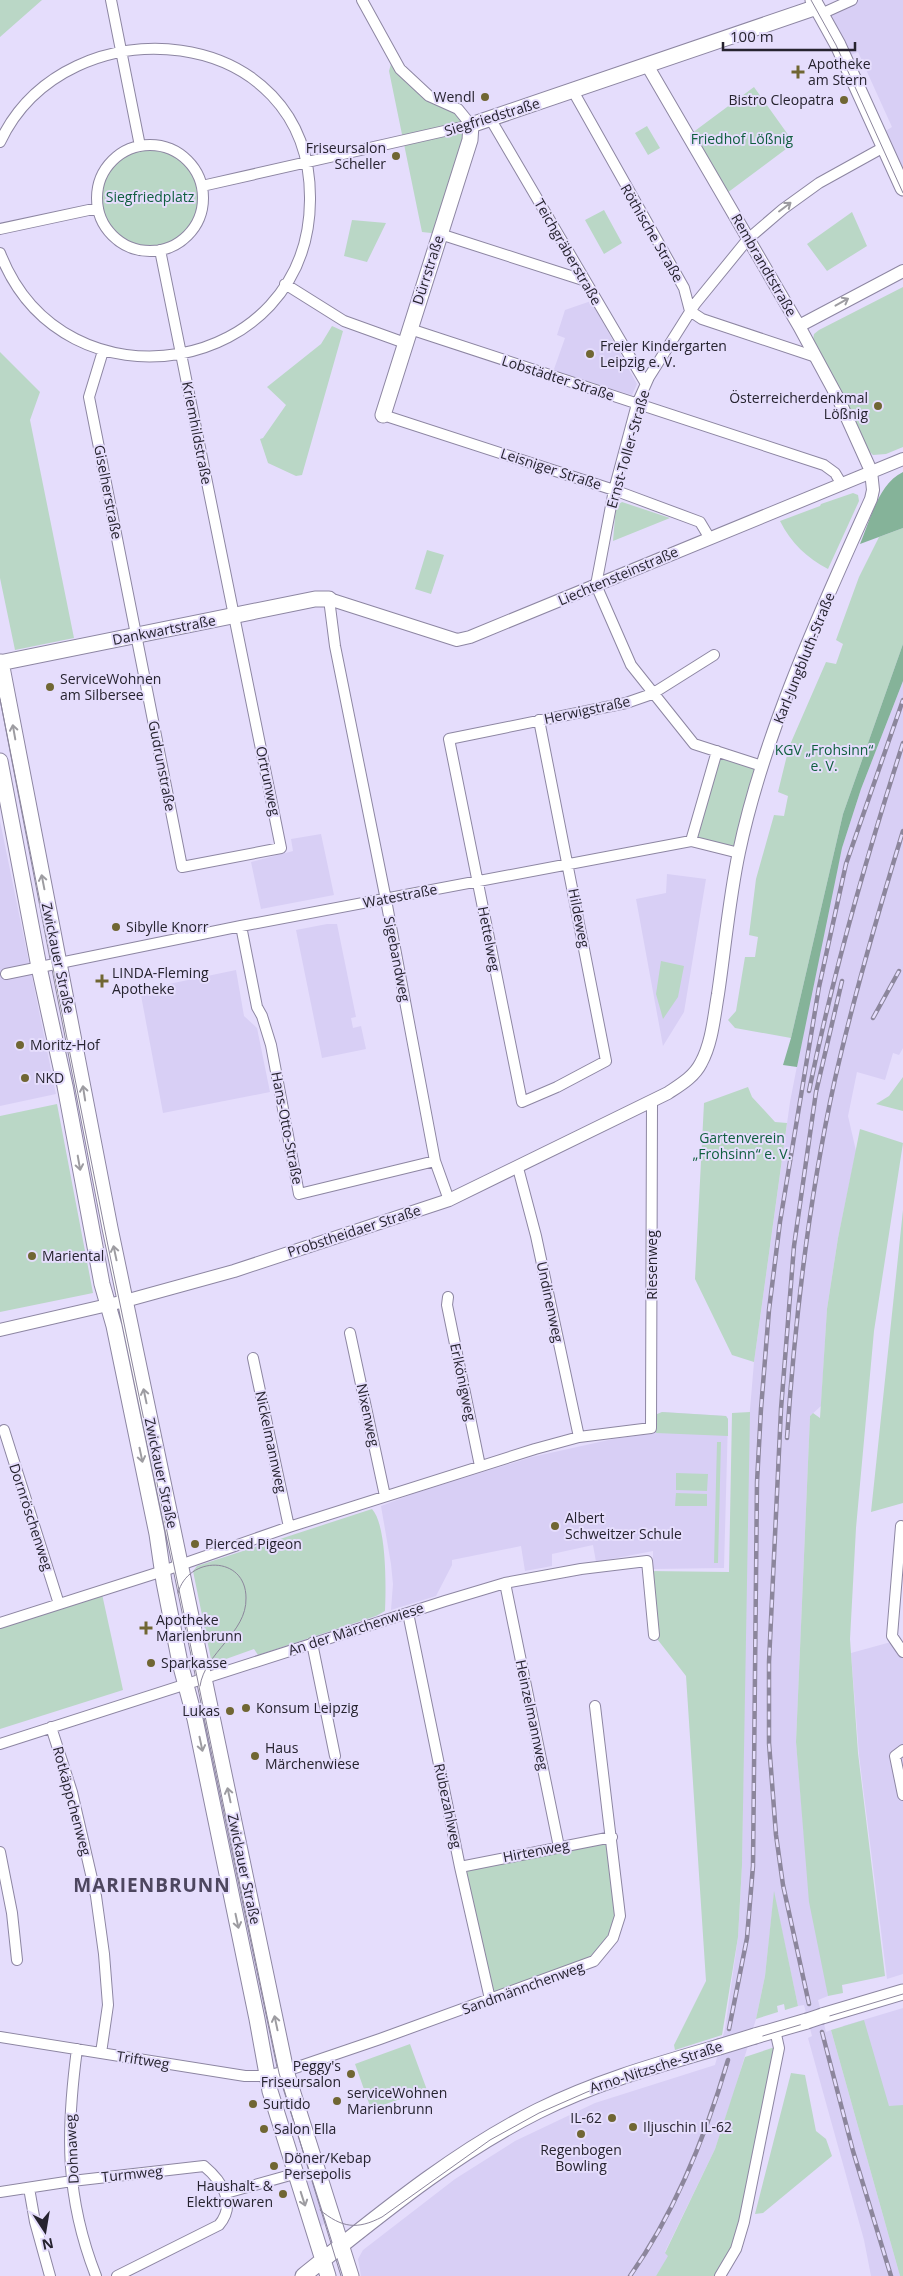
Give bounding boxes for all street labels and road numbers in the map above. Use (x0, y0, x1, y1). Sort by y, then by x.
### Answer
street label: Siegfriedstraße (442, 93, 542, 140)
street label: Röthische Straße (617, 180, 688, 285)
street label: Teichgräberstraße (530, 195, 607, 308)
street label: Rembrandtstraße (727, 210, 802, 320)
street label: Dürrstraße (407, 233, 448, 307)
street label: Lobstädter Straße (499, 350, 617, 405)
street label: Kriemhildstraße (178, 380, 217, 486)
street label: Ernst-Toller-Straße (602, 387, 654, 510)
street label: Giselherstraße (90, 443, 127, 541)
street label: Leisniger Straße (498, 443, 604, 494)
street label: Liechtensteinstraße (555, 542, 681, 609)
street label: Karl-Jungbluth-Straße (768, 589, 839, 726)
street label: Dankwartstraße (111, 610, 217, 649)
street label: Herwigstraße (542, 691, 632, 728)
street label: Gudrunstraße (144, 719, 181, 813)
street label: Ortrunweg (252, 744, 285, 818)
street label: Watestraße (361, 879, 439, 912)
street label: Hildeweg (564, 887, 595, 950)
street label: Zwickauer Straße (37, 901, 80, 1015)
street label: Hettelweg (474, 905, 505, 973)
street label: Sigebandweg (380, 915, 415, 1004)
street label: Hans-Otto-Straße (267, 1070, 308, 1186)
street label: Probstheidaer Straße (285, 1200, 423, 1261)
street label: Riesenweg (642, 1230, 661, 1300)
street label: Undinenweg (533, 1260, 568, 1344)
street label: Erlkönigweg (446, 1341, 481, 1423)
street label: Nixenweg (353, 1382, 385, 1449)
street label: Nickelmannweg (251, 1389, 292, 1495)
street label: Zwickauer Straße (140, 1416, 183, 1530)
street label: Dornröschenweg (5, 1461, 58, 1573)
street label: An der Märchenwiese (286, 1598, 426, 1659)
street label: Heinzelmannweg (512, 1658, 554, 1772)
street label: Rotkäppchenweg (49, 1744, 96, 1858)
street label: Rübezahlweg (430, 1762, 467, 1851)
street label: Zwickauer Straße (223, 1812, 266, 1926)
street label: Hirtenweg (501, 1835, 571, 1866)
street label: Sandmännchenweg (459, 1956, 587, 2018)
street label: Arno-Nitzsche-Straße (587, 2036, 725, 2097)
street label: Triftweg (115, 2046, 171, 2073)
street label: Dohnaweg (60, 2113, 83, 2184)
street label: Turmweg (100, 2161, 164, 2186)

